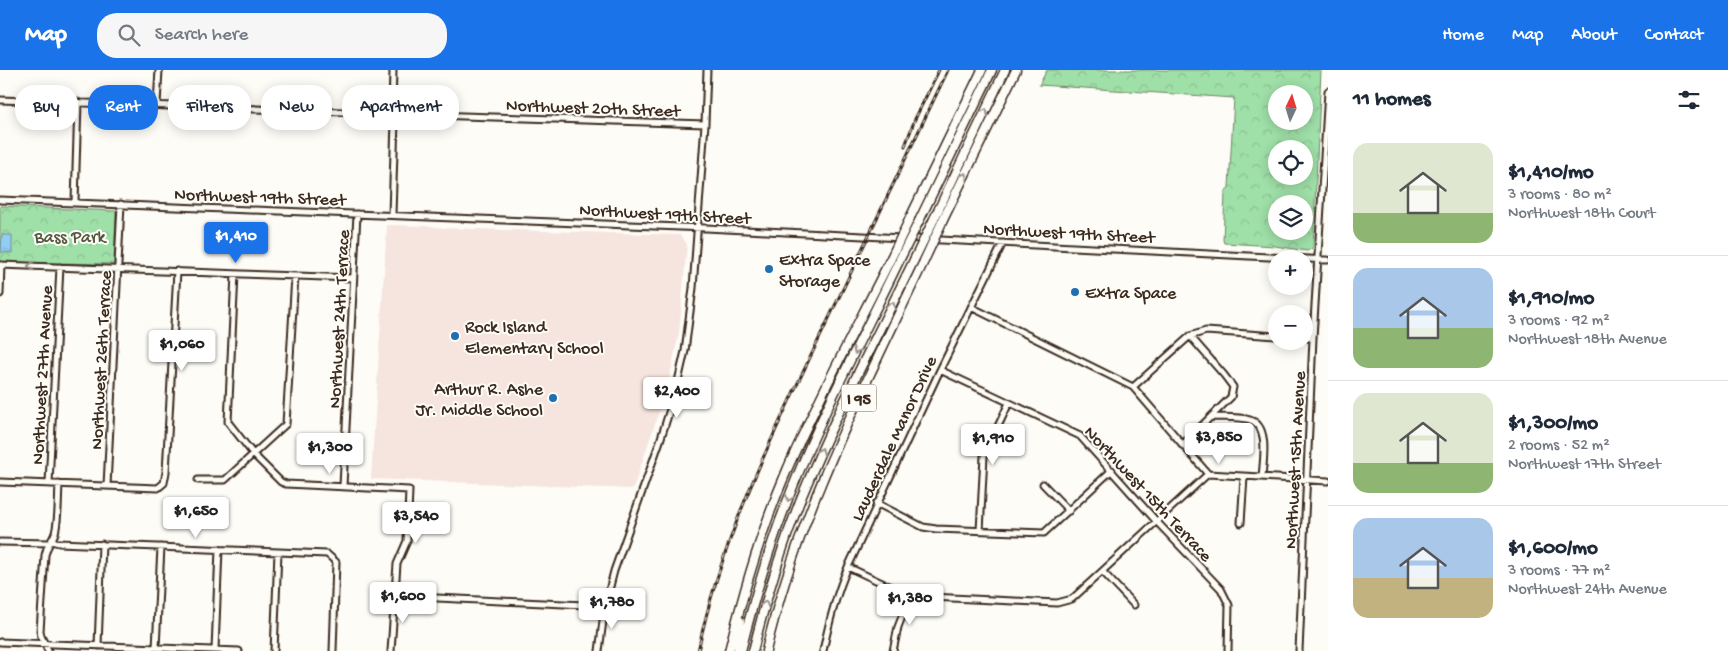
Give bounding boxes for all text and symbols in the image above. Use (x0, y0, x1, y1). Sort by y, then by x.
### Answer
search box (97, 13, 447, 58)
text: Map (25, 21, 67, 50)
icon: search (115, 21, 143, 49)
text: Search here (155, 24, 248, 47)
text: Home (1442, 25, 1484, 46)
text: Map (1512, 25, 1543, 46)
text: About (1571, 25, 1617, 46)
text: Contact (1645, 25, 1703, 46)
chip: Buy (15, 85, 78, 130)
chip: Rent (88, 85, 158, 130)
chip: Filters (168, 85, 251, 130)
chip: New (261, 85, 332, 130)
chip: Apartment (342, 85, 459, 130)
north arrow (1268, 85, 1312, 130)
map controls (1268, 85, 1313, 350)
icon: filters (1675, 86, 1703, 114)
text: 11 homes (1353, 88, 1431, 113)
street label: Northwest 20th Street (505, 96, 682, 123)
one-way arrow (979, 108, 989, 117)
button: locate (1268, 140, 1313, 185)
text: $1,410/mo (1508, 161, 1594, 186)
icon: home (1393, 163, 1453, 223)
one-way arrow (958, 172, 969, 181)
street label: Northwest 19th Street (174, 185, 348, 212)
text: 3 rooms · 80 m² (1508, 186, 1612, 205)
button: layers (1268, 195, 1313, 240)
street label: Northwest 19th Street (579, 201, 753, 231)
text: Northwest 18th Court (1508, 205, 1655, 224)
street label: Northwest 19th Street (983, 220, 1157, 250)
pin: $1,410 (195, 222, 277, 264)
park label: Bass Park (33, 228, 107, 249)
text: $1,410 (215, 228, 257, 247)
street label: Northwest 24th Terrace (325, 229, 356, 409)
button: + (1268, 250, 1313, 295)
place label: Extra Space Storage (779, 251, 871, 293)
one-way arrow (27, 261, 35, 272)
marker: Extra Space Storage (763, 263, 775, 275)
street label: Northwest 26th Terrace (87, 269, 118, 450)
street label: Northwest 27th Avenue (28, 284, 59, 465)
place label: Extra Space (1085, 284, 1177, 305)
marker: Extra Space (1069, 286, 1081, 298)
text: $1,910/mo (1508, 287, 1594, 312)
icon: home (1393, 288, 1453, 348)
one-way arrow (886, 301, 896, 310)
button: − (1268, 305, 1313, 350)
text: 3 rooms · 92 m² (1508, 312, 1610, 331)
place label: Rock Island Elementary School (465, 318, 604, 360)
pin: $1,060 (141, 330, 223, 372)
marker: Rock Island Elementary School (449, 330, 461, 342)
text: Northwest 18th Avenue (1508, 331, 1667, 350)
text: $1,060 (160, 336, 204, 355)
one-way arrow (852, 345, 862, 354)
street label: Lauderdale Manor Drive (848, 353, 943, 525)
street label: Northwest 15th Avenue (1281, 370, 1312, 550)
pin: $2,400 (636, 376, 718, 419)
place label: Arthur R. Ashe Jr. Middle School (415, 380, 544, 422)
text: $2,400 (654, 383, 700, 402)
road number: I 95 (842, 384, 876, 412)
marker: Arthur R. Ashe Jr. Middle School (547, 392, 559, 404)
text: $1,300/mo (1508, 412, 1598, 437)
icon: home (1393, 413, 1453, 473)
street label: Northwest 15th Terrace (1079, 422, 1216, 568)
pin: $3,850 (1178, 422, 1260, 465)
pin: $1,910 (952, 424, 1034, 466)
text: $3,850 (1196, 429, 1242, 448)
text: $1,910 (972, 430, 1014, 449)
pin: $1,300 (289, 432, 371, 475)
text: 2 rooms · 52 m² (1508, 437, 1610, 456)
text: $1,300 (307, 439, 353, 458)
one-way arrow (815, 447, 826, 456)
text: Northwest 17th Street (1508, 456, 1661, 475)
one-way arrow (784, 493, 795, 502)
pin: $1,650 (155, 496, 237, 539)
pin: $3,540 (375, 502, 457, 544)
text: $1,650 (174, 503, 218, 522)
text: $3,540 (393, 508, 439, 527)
text: $1,600/mo (1508, 537, 1598, 562)
icon: home (1393, 538, 1453, 598)
text: 3 rooms · 77 m² (1508, 562, 1610, 581)
text: Northwest 24th Avenue (1508, 581, 1667, 600)
pin: $1,600 (362, 582, 444, 624)
pin: $1,380 (869, 584, 951, 626)
text: $1,600 (381, 588, 425, 607)
pin: $1,780 (571, 588, 653, 630)
text: $1,380 (888, 590, 932, 609)
text: $1,780 (590, 594, 634, 613)
one-way arrow (760, 600, 770, 608)

